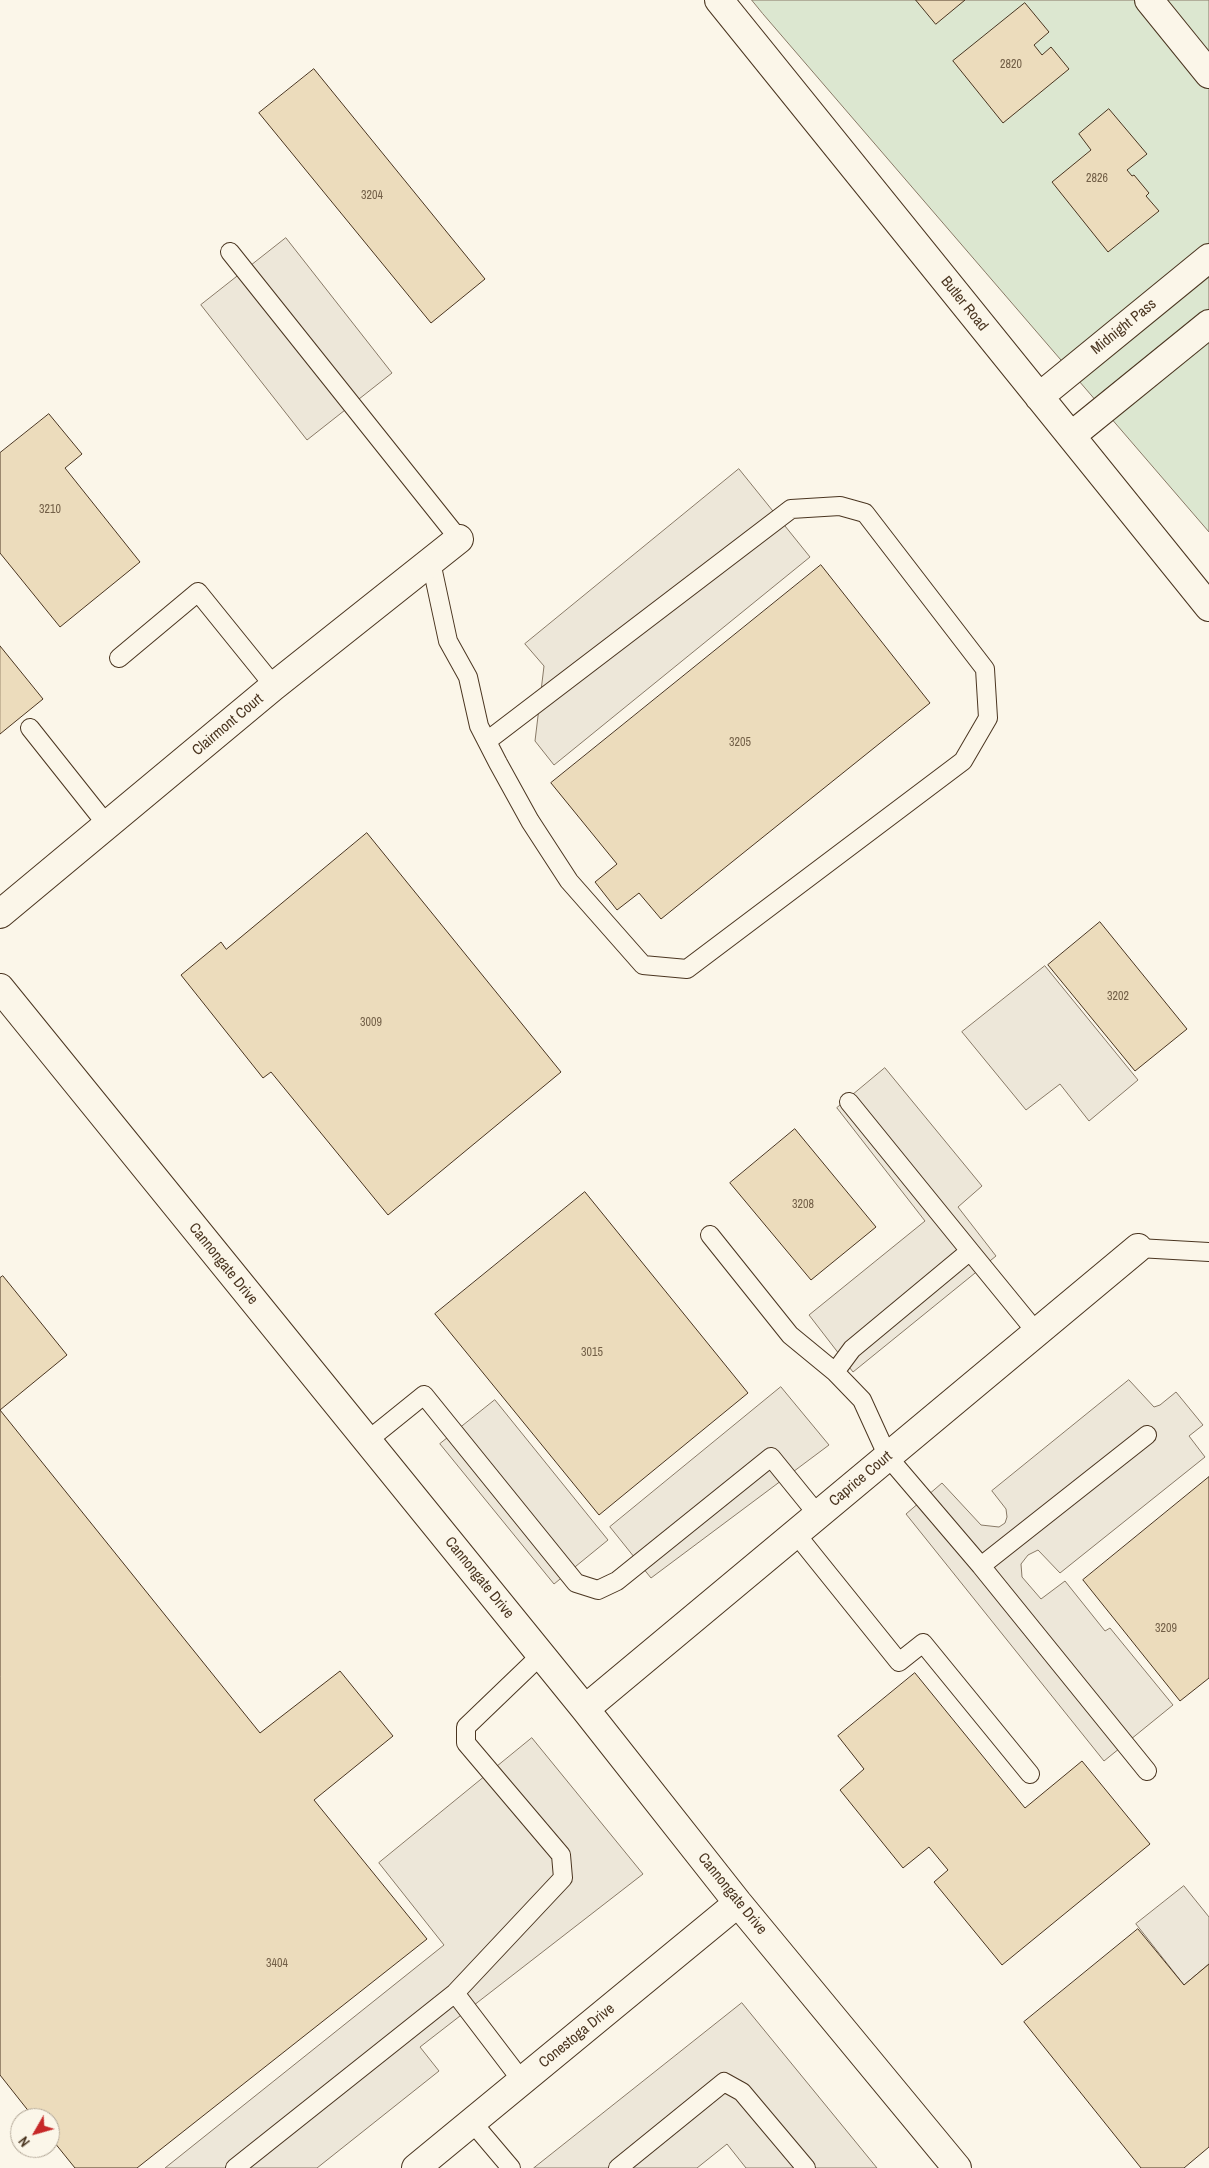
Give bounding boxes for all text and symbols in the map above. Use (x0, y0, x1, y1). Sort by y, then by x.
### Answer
house number: 2820 (1000, 58, 1022, 72)
house number: 2826 (1086, 172, 1108, 186)
house number: 3204 (361, 189, 383, 203)
street label: Butler Road (937, 273, 991, 335)
street label: Midnight Pass (1088, 295, 1160, 359)
house number: 3210 (39, 503, 61, 517)
street label: Clairmont Court (189, 690, 267, 760)
house number: 3205 (729, 736, 751, 750)
house number: 3202 (1107, 990, 1129, 1004)
house number: 3009 (360, 1016, 382, 1030)
house number: 3208 (792, 1198, 814, 1212)
street label: Cannongate Drive (185, 1220, 261, 1308)
house number: 3015 (581, 1346, 603, 1360)
street label: Caprice Court (826, 1447, 896, 1511)
street label: Cannongate Drive (441, 1534, 517, 1622)
house number: 3209 (1155, 1622, 1177, 1636)
street label: Cannongate Drive (694, 1850, 770, 1938)
house number: 3404 (266, 1957, 288, 1971)
street label: Conestoga Drive (535, 2000, 619, 2072)
north arrow (10, 2108, 60, 2158)
text: N (14, 2133, 34, 2150)

